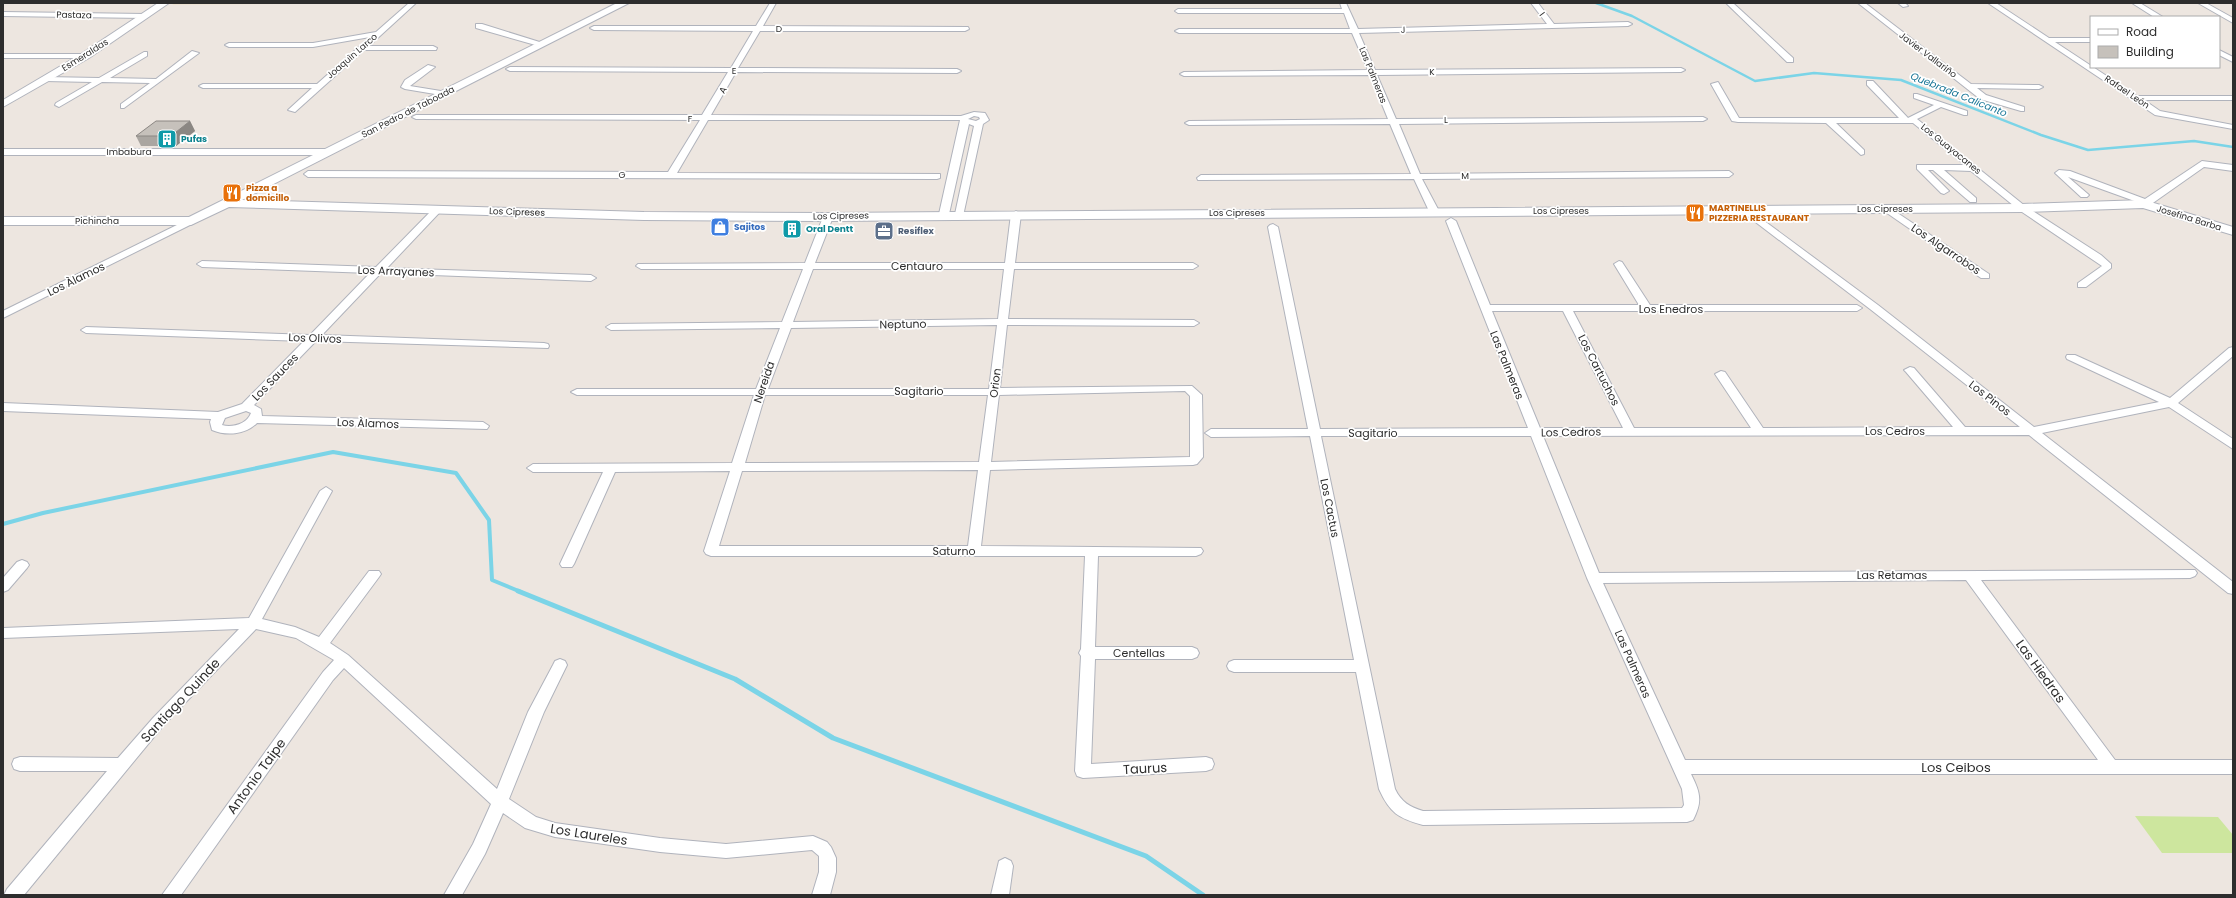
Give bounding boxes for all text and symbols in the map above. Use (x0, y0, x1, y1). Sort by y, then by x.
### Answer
street label: Pastaza (56, 9, 92, 21)
street label: I (1537, 10, 1547, 18)
legend (2090, 16, 2220, 68)
street label: D (776, 23, 782, 35)
text: Road (2126, 23, 2157, 40)
street label: J (1400, 24, 1406, 36)
street label: Javier Vallariño (1897, 29, 1959, 81)
street label: Joaquìn Larco (324, 31, 380, 81)
street label: Esmeraldas (59, 36, 111, 74)
text: Building (2126, 43, 2174, 60)
street label: Las Palmeras (1356, 45, 1390, 105)
street label: E (732, 65, 737, 77)
street label: K (1429, 66, 1435, 78)
water label: Quebrada Calicanto (1908, 68, 2009, 121)
street label: Rafael León (2102, 73, 2152, 112)
street label: San Pedro de Taboada (359, 83, 457, 141)
street label: A (716, 84, 730, 96)
street label: F (688, 113, 693, 125)
street label: L (1444, 114, 1448, 126)
street label: Los Guayacanes (1918, 121, 1984, 177)
building icon: Pufas (156, 128, 178, 150)
place label: Pufas (181, 133, 207, 145)
street label: Imbabura (107, 146, 151, 158)
street label: G (618, 169, 626, 181)
street label: M (1461, 170, 1469, 182)
restaurant icon: Pizza a domicillo (221, 182, 243, 204)
place label: Pizza a domicillo (246, 182, 289, 204)
restaurant icon: MARTINELLIS PIZZERIA RESTAURANT (1684, 202, 1706, 224)
place label: MARTINELLIS PIZZERIA RESTAURANT (1709, 202, 1810, 224)
street label: Josefina Barba (2155, 202, 2223, 234)
street label: Los Cipreses (1857, 203, 1913, 215)
street label: Los Cipreses (489, 205, 545, 219)
street label: Los Cipreses (1533, 205, 1589, 217)
street label: Los Cipreses (1209, 207, 1265, 219)
street label: Los Cipreses (813, 210, 869, 222)
street label: Pichincha (75, 215, 119, 227)
shop icon: Sajitos (709, 216, 731, 238)
building icon: Oral Dentt (781, 218, 803, 240)
office icon: Resiflex (873, 220, 895, 242)
street label: Los Algarrobos (1908, 220, 1984, 278)
place label: Sajitos (734, 221, 765, 233)
place label: Oral Dentt (806, 223, 853, 235)
place label: Resiflex (898, 225, 935, 237)
street label: Los Àlamos (45, 258, 108, 300)
street label: Centauro (891, 258, 943, 274)
street label: Los Arrayanes (357, 262, 435, 280)
street label: Los Enedros (1639, 301, 1703, 317)
street label: Neptuno (879, 316, 927, 332)
street label: Las Palmeras (1486, 328, 1528, 402)
street label: Los Olivos (288, 329, 342, 347)
street label: Los Cartuchos (1574, 332, 1624, 409)
street label: Los Sauces (248, 349, 302, 404)
street label: Nereida (749, 359, 779, 405)
street label: Orion (985, 367, 1005, 399)
street label: Los Pinos (1966, 376, 2015, 420)
street label: Sagitario (894, 383, 944, 399)
street label: Los Àlamos (337, 414, 400, 432)
street label: Los Cedros (1541, 423, 1601, 441)
street label: Los Cedros (1865, 423, 1925, 439)
street label: Sagitario (1348, 425, 1398, 441)
street label: Los Cactus (1316, 477, 1344, 539)
street label: Saturno (932, 543, 976, 559)
street label: Las Retamas (1857, 567, 1927, 583)
street label: Las Palmeras (1611, 627, 1655, 701)
street label: Las Hiedras (2011, 636, 2070, 707)
street label: Centellas (1113, 645, 1165, 661)
street label: Santiago Quinde (136, 654, 224, 747)
street label: Antonio Taipe (222, 735, 290, 818)
street label: Taurus (1123, 758, 1168, 779)
street label: Los Ceibos (1921, 758, 1991, 777)
street label: Los Laureles (549, 819, 629, 850)

